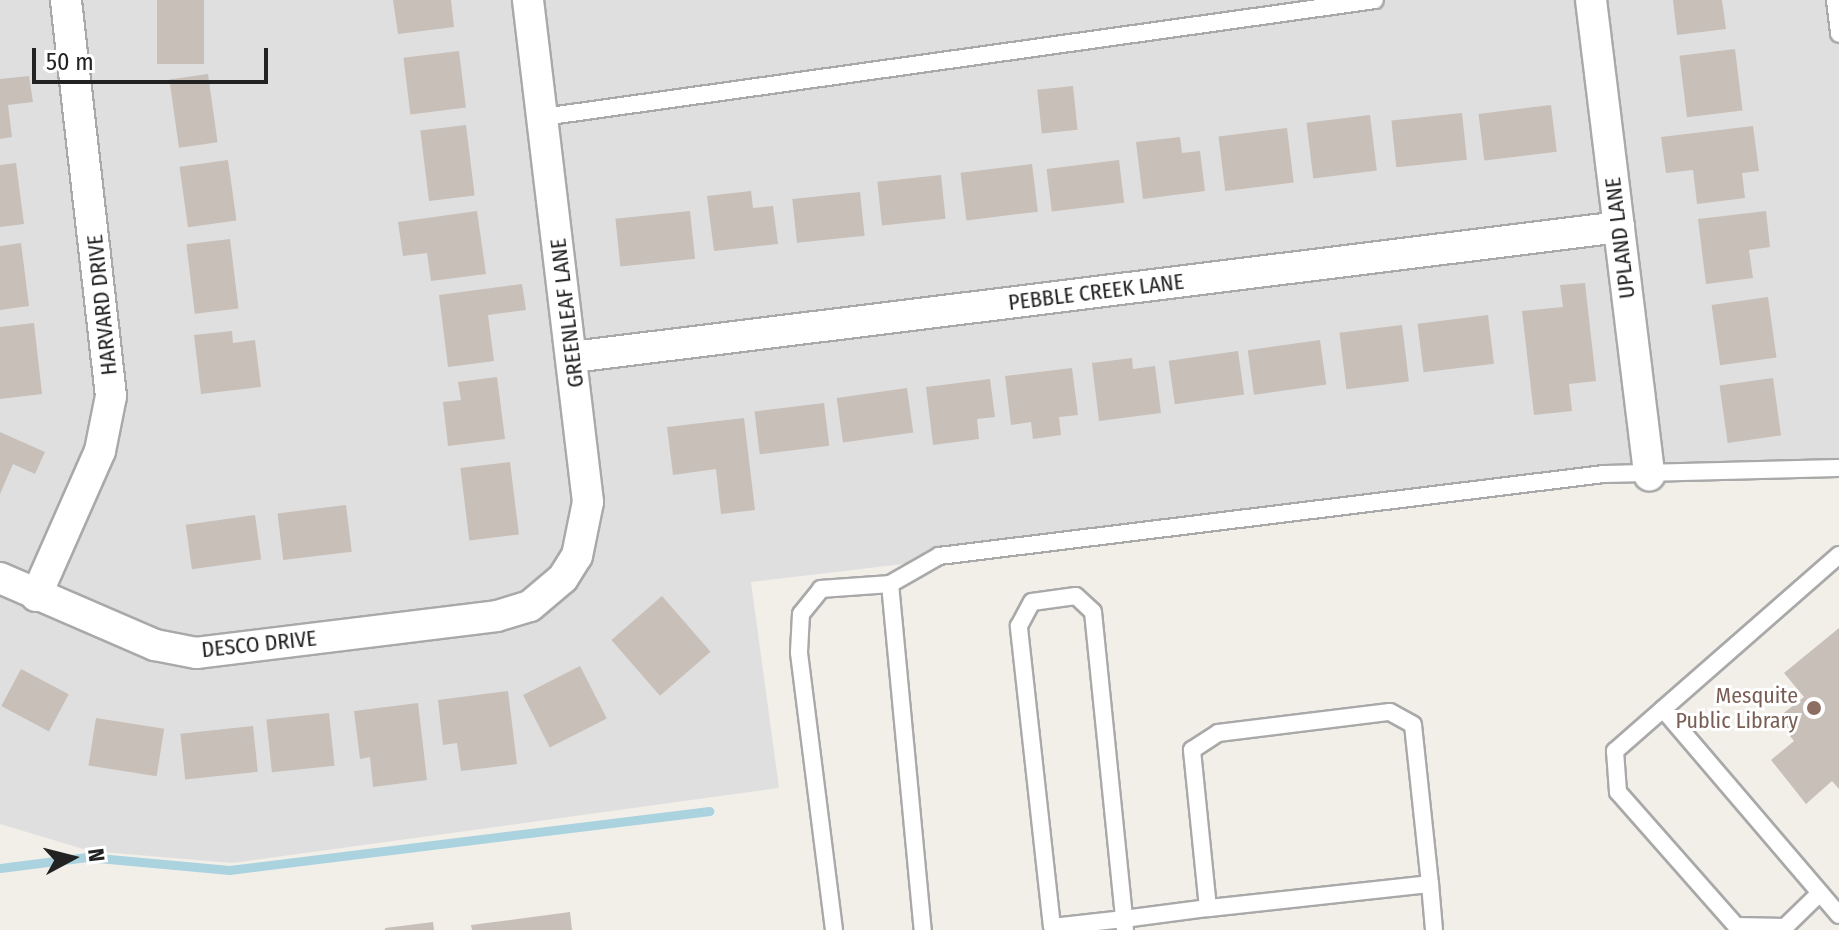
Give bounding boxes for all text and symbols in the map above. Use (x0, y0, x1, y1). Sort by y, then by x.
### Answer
scale bar (36, 32, 272, 82)
text: 50 m (46, 48, 94, 76)
street label: UPLAND LANE (1599, 176, 1641, 300)
street label: HARVARD DRIVE (81, 233, 123, 377)
street label: GREENLEAF LANE (545, 237, 589, 389)
street label: PEBBLE CREEK LANE (1007, 268, 1185, 316)
street label: DESCO DRIVE (200, 625, 318, 663)
place label: Mesquite Public Library (1676, 682, 1798, 734)
marker: Mesquite Public Library (1805, 699, 1823, 717)
north arrow (32, 818, 112, 898)
text: N (82, 847, 111, 863)

